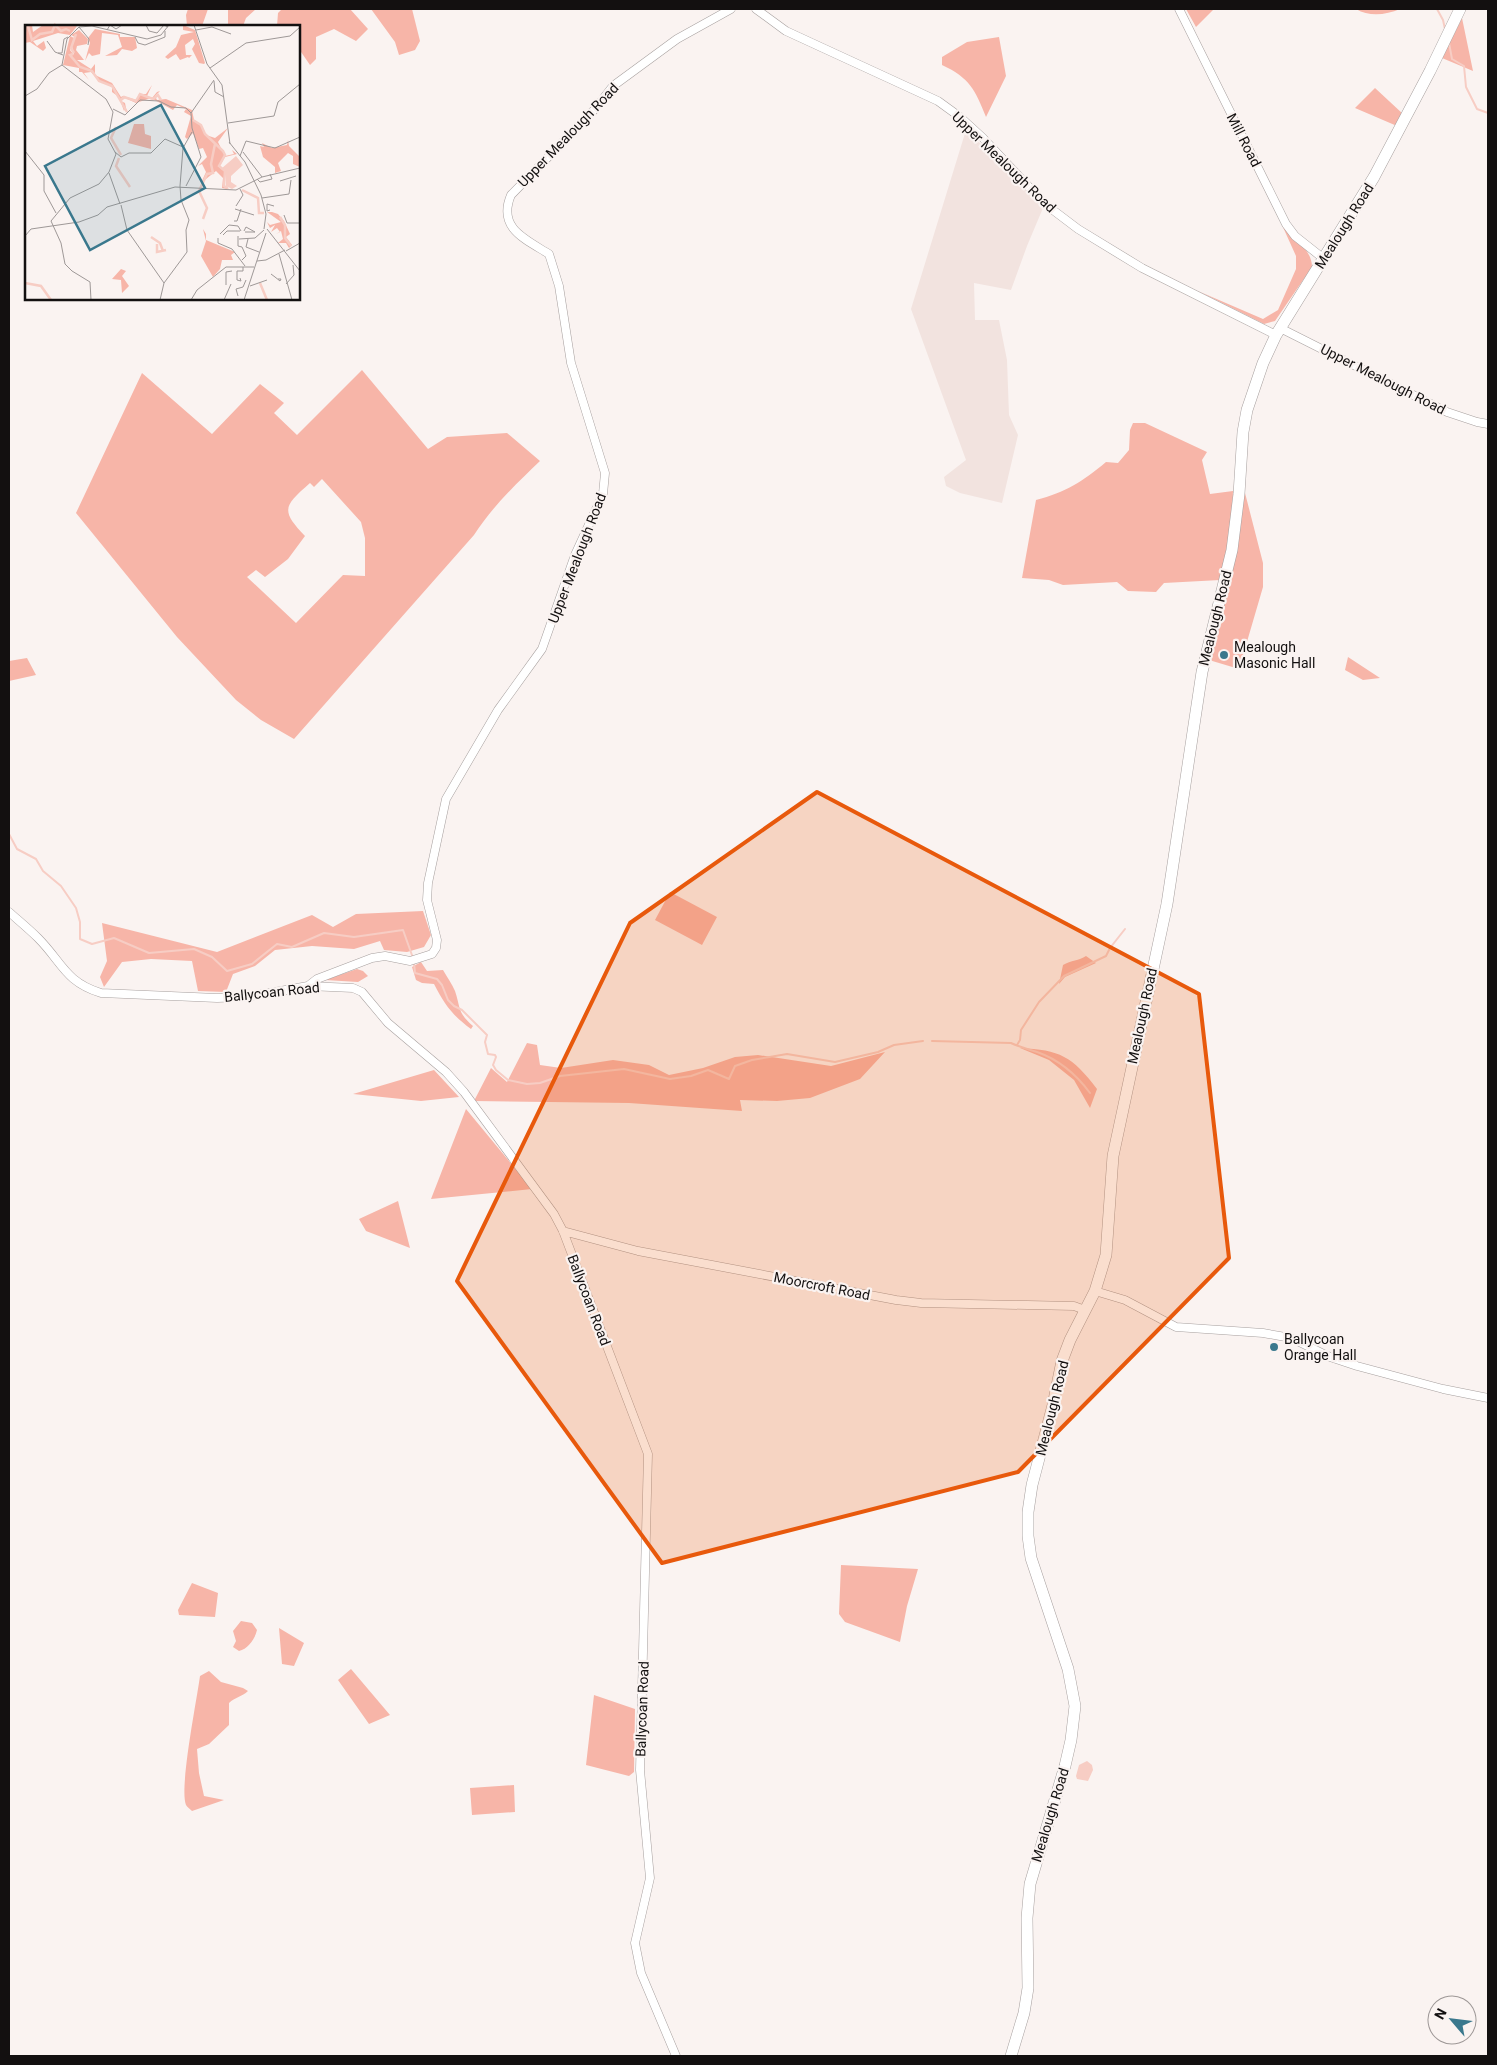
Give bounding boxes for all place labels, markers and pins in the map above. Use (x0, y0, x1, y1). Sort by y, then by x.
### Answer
place label: Mealough Masonic Hall (1234, 639, 1315, 671)
marker: Mealough Masonic Hall (1218, 649, 1230, 661)
place label: Ballycoan Orange Hall (1284, 1331, 1357, 1363)
marker: Ballycoan Orange Hall (1268, 1341, 1280, 1353)

